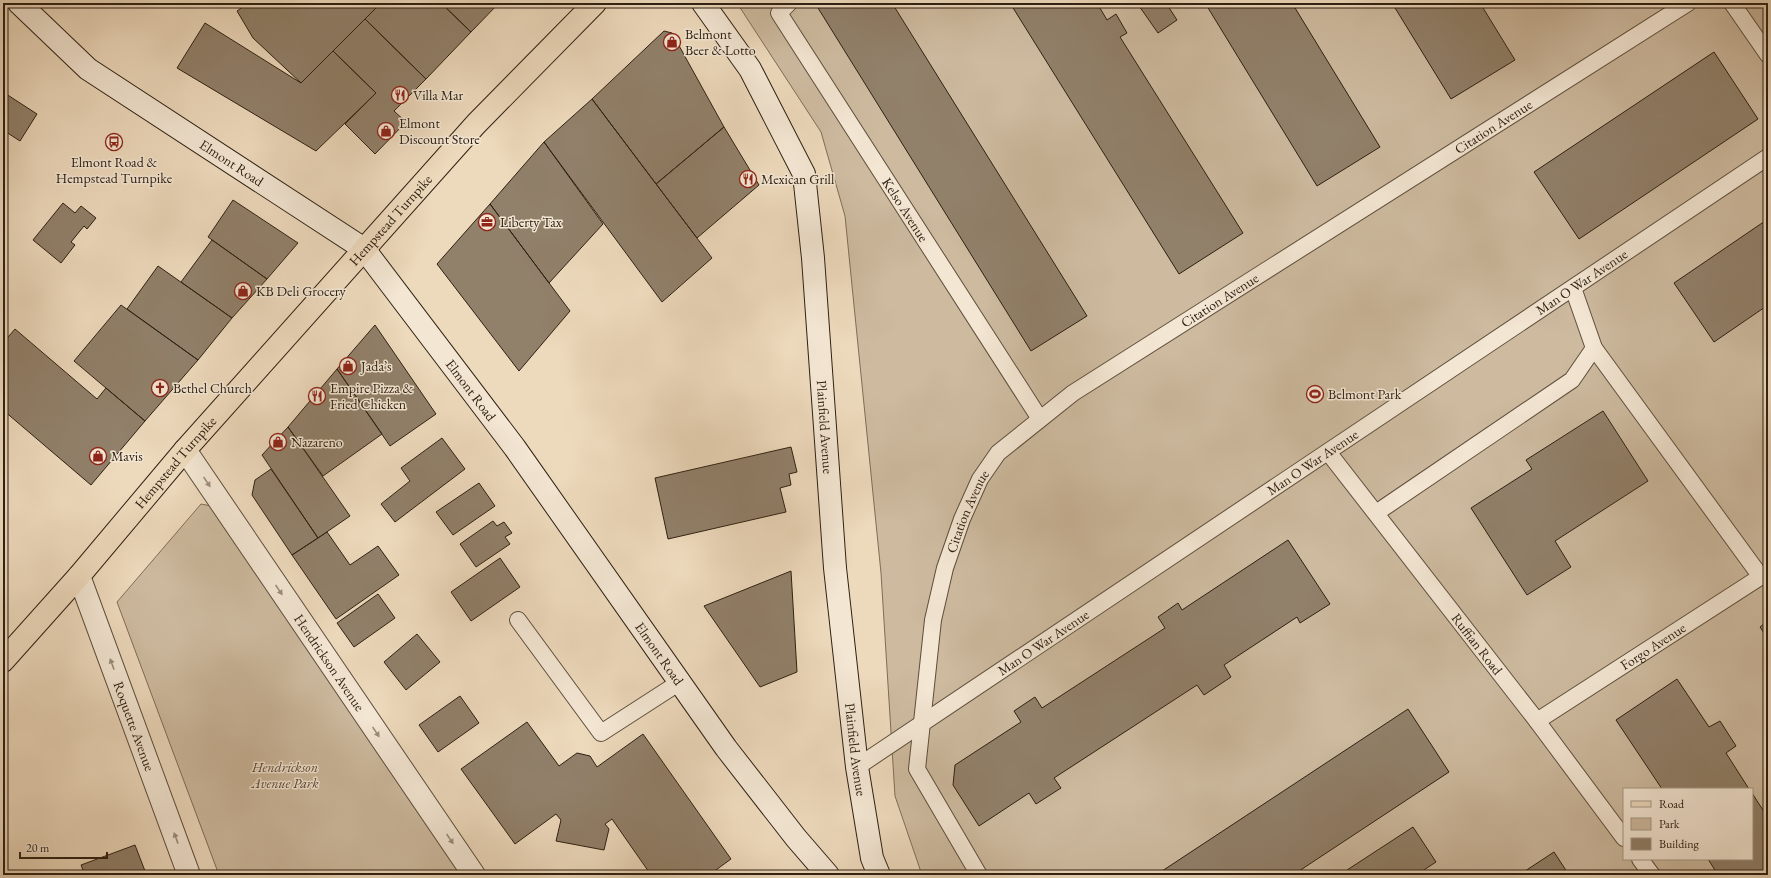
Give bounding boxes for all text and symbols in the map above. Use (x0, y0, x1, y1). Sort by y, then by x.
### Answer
place label: Belmont Beer & Lotto (685, 25, 756, 59)
shop icon: Belmont Beer & Lotto (662, 32, 682, 52)
restaurant icon: Villa Mar (390, 85, 410, 105)
place label: Villa Mar (413, 86, 464, 104)
street label: Citation Avenue (1451, 95, 1536, 158)
place label: Elmont Discount Store (399, 114, 480, 148)
shop icon: Elmont Discount Store (376, 121, 396, 141)
bus stop icon: Elmont Road & Hempstead Turnpike (104, 132, 124, 152)
street label: Elmont Road (196, 135, 268, 191)
place label: Elmont Road & Hempstead Turnpike (56, 153, 173, 187)
restaurant icon: Mexican Grill (738, 169, 758, 189)
street label: Hempstead Turnpike (345, 170, 436, 269)
place label: Mexican Grill (761, 170, 835, 188)
street label: Kelso Avenue (878, 174, 933, 246)
office icon: Liberty Tax (477, 212, 497, 232)
place label: Liberty Tax (500, 213, 562, 231)
street label: Man O War Avenue (1532, 244, 1631, 319)
street label: Citation Avenue (1177, 268, 1262, 331)
shop icon: KB Deli Grocery (233, 281, 253, 301)
place label: KB Deli Grocery (256, 282, 347, 300)
street label: Elmont Road (442, 355, 501, 425)
shop icon: Jada’s (338, 356, 358, 376)
place label: Jada’s (360, 357, 392, 375)
church icon: Bethel Church (150, 378, 170, 398)
place label: Bethel Church (173, 379, 252, 397)
place label: Empire Pizza & Fried Chicken (330, 379, 414, 413)
street label: Plainfield Avenue (813, 380, 837, 475)
sports icon: Belmont Park (1305, 384, 1325, 404)
place label: Belmont Park (1328, 385, 1402, 403)
restaurant icon: Empire Pizza & Fried Chicken (307, 386, 327, 406)
street label: Hempstead Turnpike (131, 412, 220, 512)
street label: Man O War Avenue (1263, 425, 1362, 499)
shop icon: Nazareno (268, 432, 288, 452)
place label: Nazareno (291, 433, 343, 451)
shop icon: Mavis (88, 446, 108, 466)
place label: Mavis (111, 447, 143, 465)
street label: Citation Avenue (942, 466, 993, 555)
one-way arrow (203, 477, 210, 488)
one-way arrow (275, 585, 283, 595)
street label: Man O War Avenue (994, 605, 1093, 679)
street label: Ruffian Road (1447, 609, 1507, 679)
street label: Hendrickson Avenue (290, 610, 369, 715)
street label: Elmont Road (631, 618, 688, 689)
street label: Forgo Avenue (1617, 618, 1690, 674)
one-way arrow (108, 657, 114, 669)
street label: Roquette Avenue (109, 679, 159, 774)
street label: Plainfield Avenue (841, 702, 871, 798)
one-way arrow (372, 727, 380, 738)
park label: Hendrickson Avenue Park (250, 758, 319, 792)
legend (1623, 788, 1753, 860)
text: Road (1659, 796, 1685, 812)
text: Park (1659, 816, 1680, 832)
one-way arrow (173, 832, 179, 844)
scale bar (20, 834, 107, 860)
one-way arrow (446, 834, 454, 845)
text: Building (1659, 836, 1700, 852)
text: 20 m (26, 840, 50, 856)

